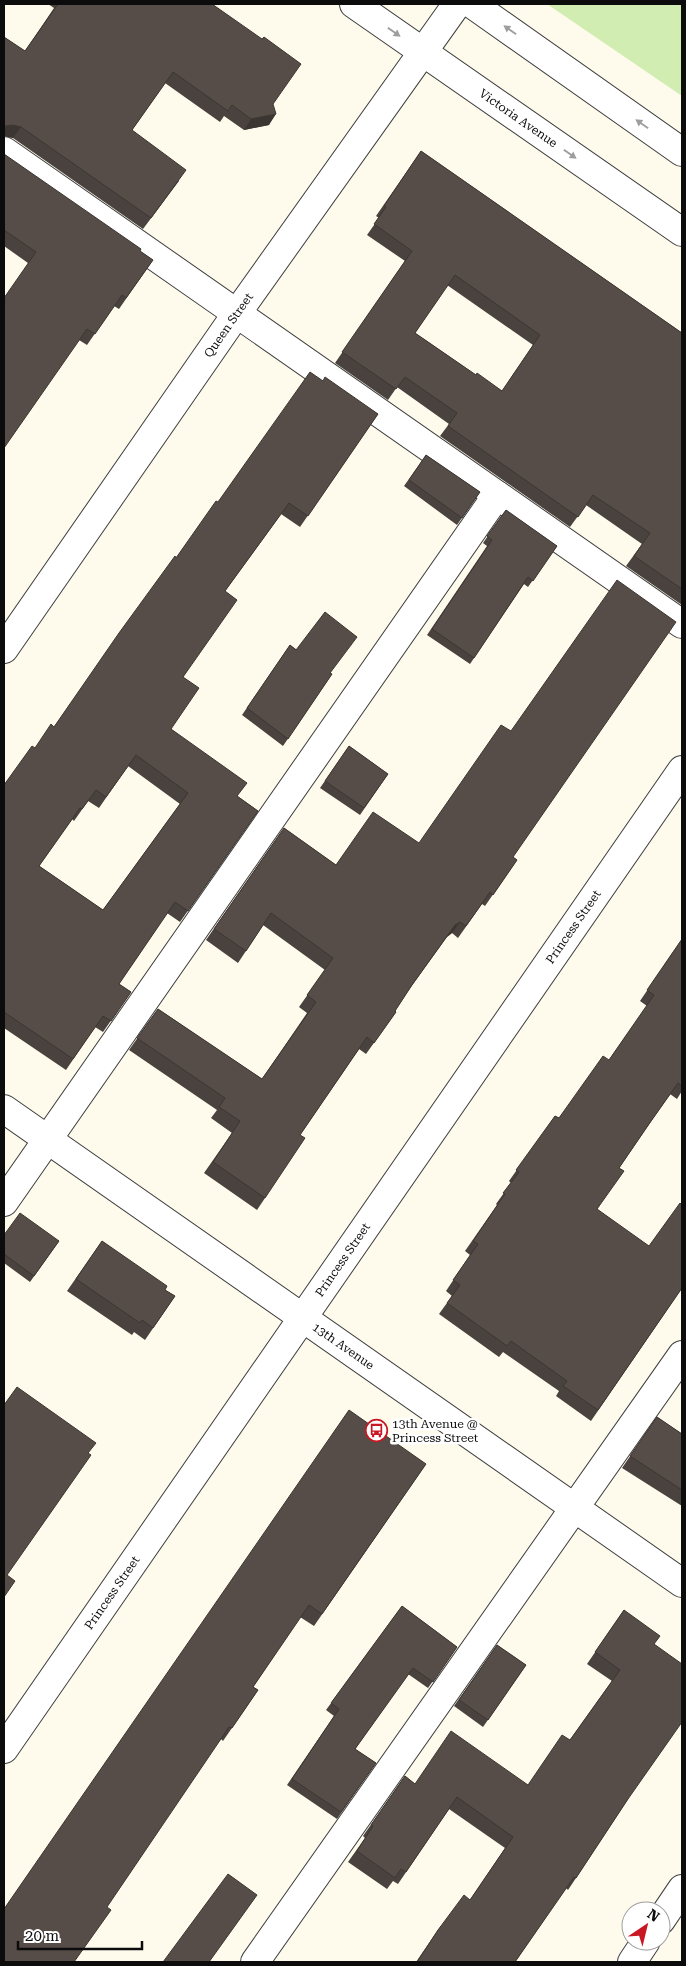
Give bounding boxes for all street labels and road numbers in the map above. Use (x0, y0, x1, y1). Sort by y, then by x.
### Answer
street label: Victoria Avenue (476, 86, 560, 150)
street label: Queen Street (201, 290, 256, 360)
street label: Princess Street (543, 887, 604, 966)
street label: Princess Street (312, 1220, 373, 1299)
street label: 13th Avenue (310, 1320, 377, 1373)
street label: Princess Street (82, 1553, 143, 1632)

